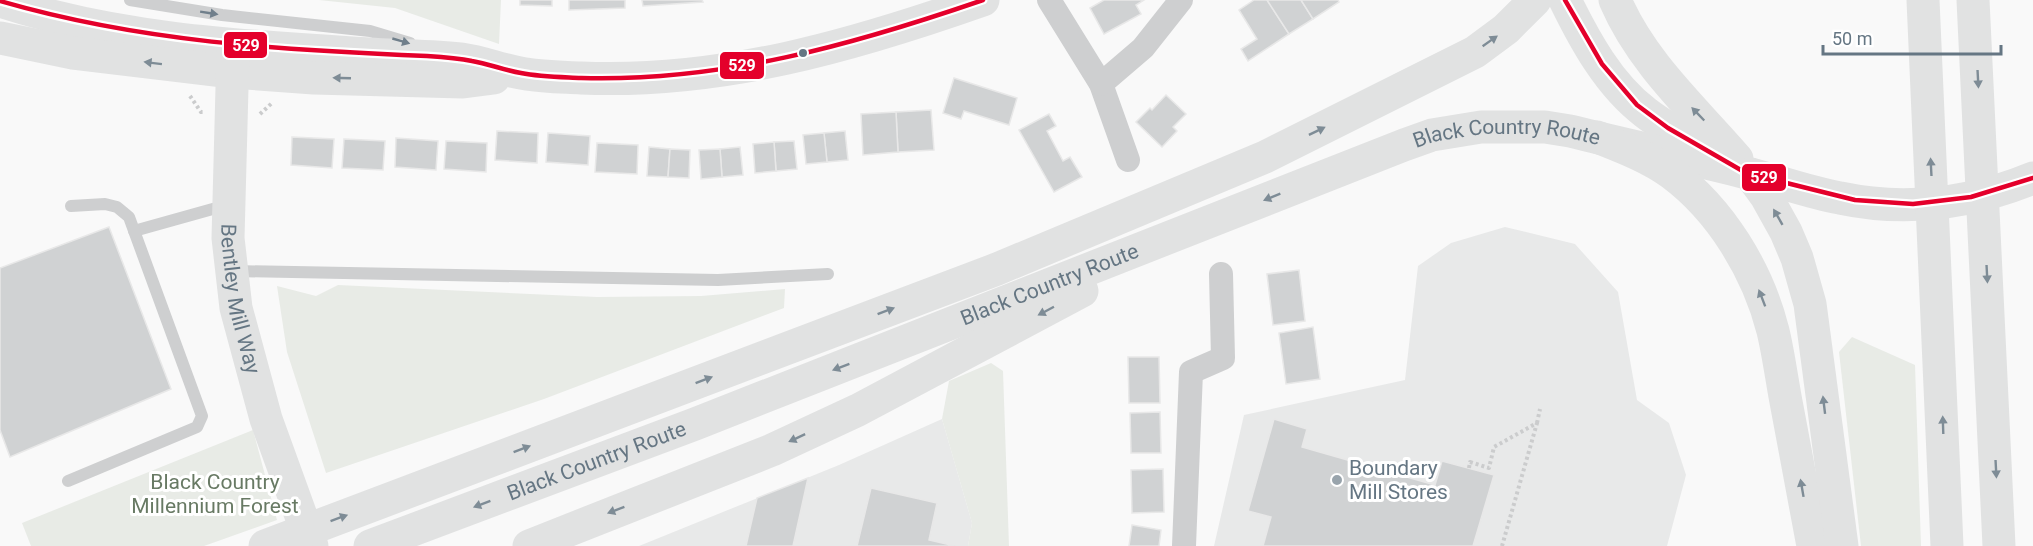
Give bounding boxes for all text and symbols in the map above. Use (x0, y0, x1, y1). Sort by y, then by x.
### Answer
one-way arrow (199, 8, 218, 17)
scale bar (1823, 18, 2002, 56)
text: 50 m (1832, 28, 1872, 49)
line badge: 529 (223, 31, 268, 59)
one-way arrow (1482, 35, 1498, 47)
text: 529 (232, 36, 260, 55)
one-way arrow (392, 37, 410, 46)
unlabelled marker (797, 47, 809, 59)
line badge: 529 (719, 51, 765, 80)
text: 529 (728, 56, 756, 75)
one-way arrow (143, 58, 162, 68)
one-way arrow (1973, 70, 1982, 89)
one-way arrow (332, 74, 351, 83)
one-way arrow (1691, 107, 1705, 122)
street label: Black Country Route (1410, 115, 1603, 153)
one-way arrow (1309, 126, 1326, 136)
one-way arrow (1926, 157, 1936, 176)
line badge: 529 (1741, 163, 1787, 192)
text: 529 (1750, 168, 1778, 187)
one-way arrow (1263, 193, 1281, 202)
one-way arrow (1773, 208, 1783, 225)
street label: Bentley Mill Way (216, 223, 265, 377)
street label: Black Country Route (957, 239, 1142, 330)
one-way arrow (1983, 265, 1992, 284)
one-way arrow (1757, 289, 1766, 307)
one-way arrow (878, 306, 896, 316)
one-way arrow (1037, 306, 1054, 316)
one-way arrow (831, 362, 849, 372)
one-way arrow (695, 375, 713, 384)
one-way arrow (1819, 395, 1829, 414)
one-way arrow (1938, 415, 1947, 434)
street label: Black Country Route (504, 416, 689, 505)
one-way arrow (789, 433, 806, 442)
one-way arrow (513, 444, 531, 454)
place label: Boundary Mill Stores (1349, 456, 1448, 504)
one-way arrow (1992, 459, 2001, 478)
park label: Black Country Millennium Forest (131, 470, 299, 518)
marker: Boundary Mill Stores (1330, 473, 1344, 487)
one-way arrow (1797, 479, 1806, 498)
one-way arrow (473, 500, 491, 509)
one-way arrow (607, 506, 625, 516)
one-way arrow (331, 513, 349, 523)

